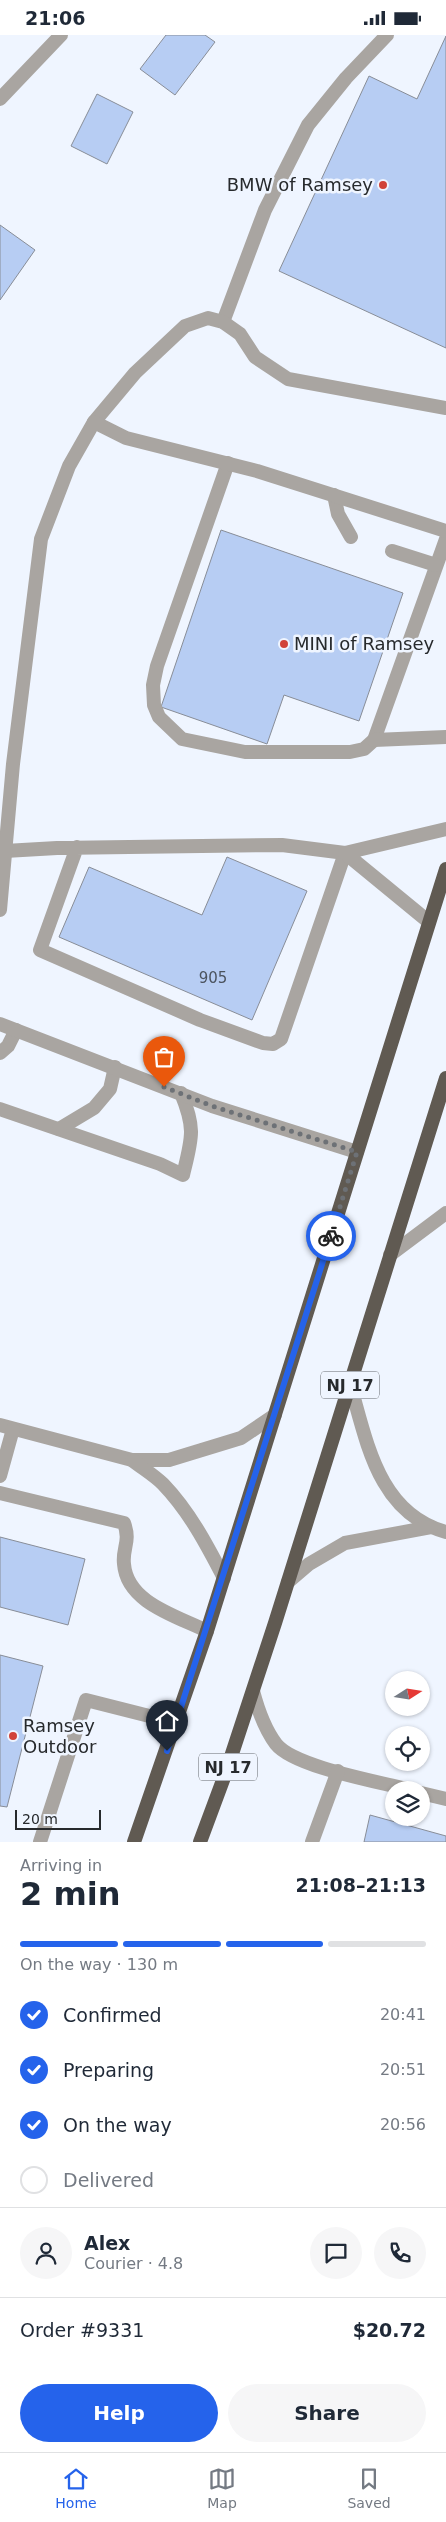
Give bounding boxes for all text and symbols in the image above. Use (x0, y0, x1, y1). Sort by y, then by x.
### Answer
text: 21:06 (25, 7, 85, 29)
place label: BMW of Ramsey (227, 174, 373, 195)
marker: BMW of Ramsey (377, 179, 389, 191)
place label: MINI of Ramsey (294, 633, 435, 654)
marker: MINI of Ramsey (278, 638, 290, 650)
house number: 905 (199, 969, 227, 987)
pin (143, 1036, 185, 1087)
icon: bag (150, 1043, 178, 1071)
courier (306, 1211, 356, 1261)
icon: bike (317, 1222, 345, 1250)
road number: NJ 17 (321, 1371, 379, 1399)
north arrow (385, 1671, 430, 1716)
map controls (385, 1671, 430, 1826)
pin (146, 1700, 188, 1751)
icon: home (153, 1707, 181, 1735)
place label: Ramsey Outdoor (23, 1715, 97, 1757)
button: locate (385, 1726, 430, 1771)
marker: Ramsey Outdoor (7, 1730, 19, 1742)
road number: NJ 17 (199, 1753, 257, 1780)
button: layers (385, 1781, 430, 1826)
scale bar (15, 1807, 101, 1830)
text: 20 m (22, 1811, 58, 1827)
text: Arriving in (20, 1856, 102, 1875)
text: 21:08–21:13 (296, 1874, 426, 1896)
text: 2 min (20, 1875, 121, 1913)
text: On the way · 130 m (20, 1955, 178, 1974)
icon: check (20, 2001, 48, 2029)
text: Confirmed (63, 2004, 162, 2026)
text: 20:41 (380, 2005, 426, 2024)
icon: check (20, 2056, 48, 2084)
text: Preparing (63, 2059, 154, 2081)
text: 20:51 (380, 2060, 426, 2079)
icon: check (20, 2111, 48, 2139)
text: On the way (63, 2114, 172, 2136)
text: 20:56 (380, 2115, 426, 2134)
text: Delivered (63, 2169, 154, 2191)
button: person (20, 2227, 72, 2279)
button: chat (310, 2227, 362, 2279)
button: phone (374, 2227, 426, 2279)
text: Alex (84, 2232, 130, 2254)
text: Courier · 4.8 (84, 2254, 183, 2273)
text: Order #9331 (20, 2319, 144, 2341)
text: $20.72 (353, 2319, 426, 2341)
button: Help (20, 2384, 218, 2442)
button: Share (228, 2384, 426, 2442)
tab: Home (55, 2465, 97, 2511)
tab: Map (207, 2465, 237, 2511)
tab: Saved (347, 2465, 391, 2511)

